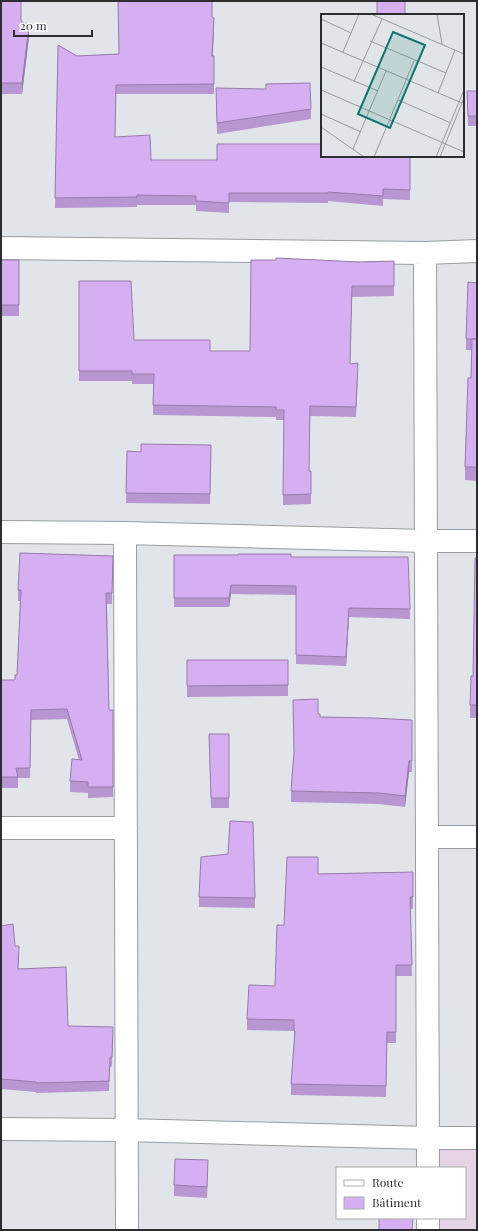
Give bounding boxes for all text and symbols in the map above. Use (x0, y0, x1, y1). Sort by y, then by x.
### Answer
scale bar (14, 12, 92, 38)
inset map (321, 14, 464, 157)
text: 20 m (20, 17, 47, 33)
legend (336, 1167, 466, 1219)
text: Route (372, 1174, 404, 1190)
text: Bâtiment (372, 1194, 422, 1210)

